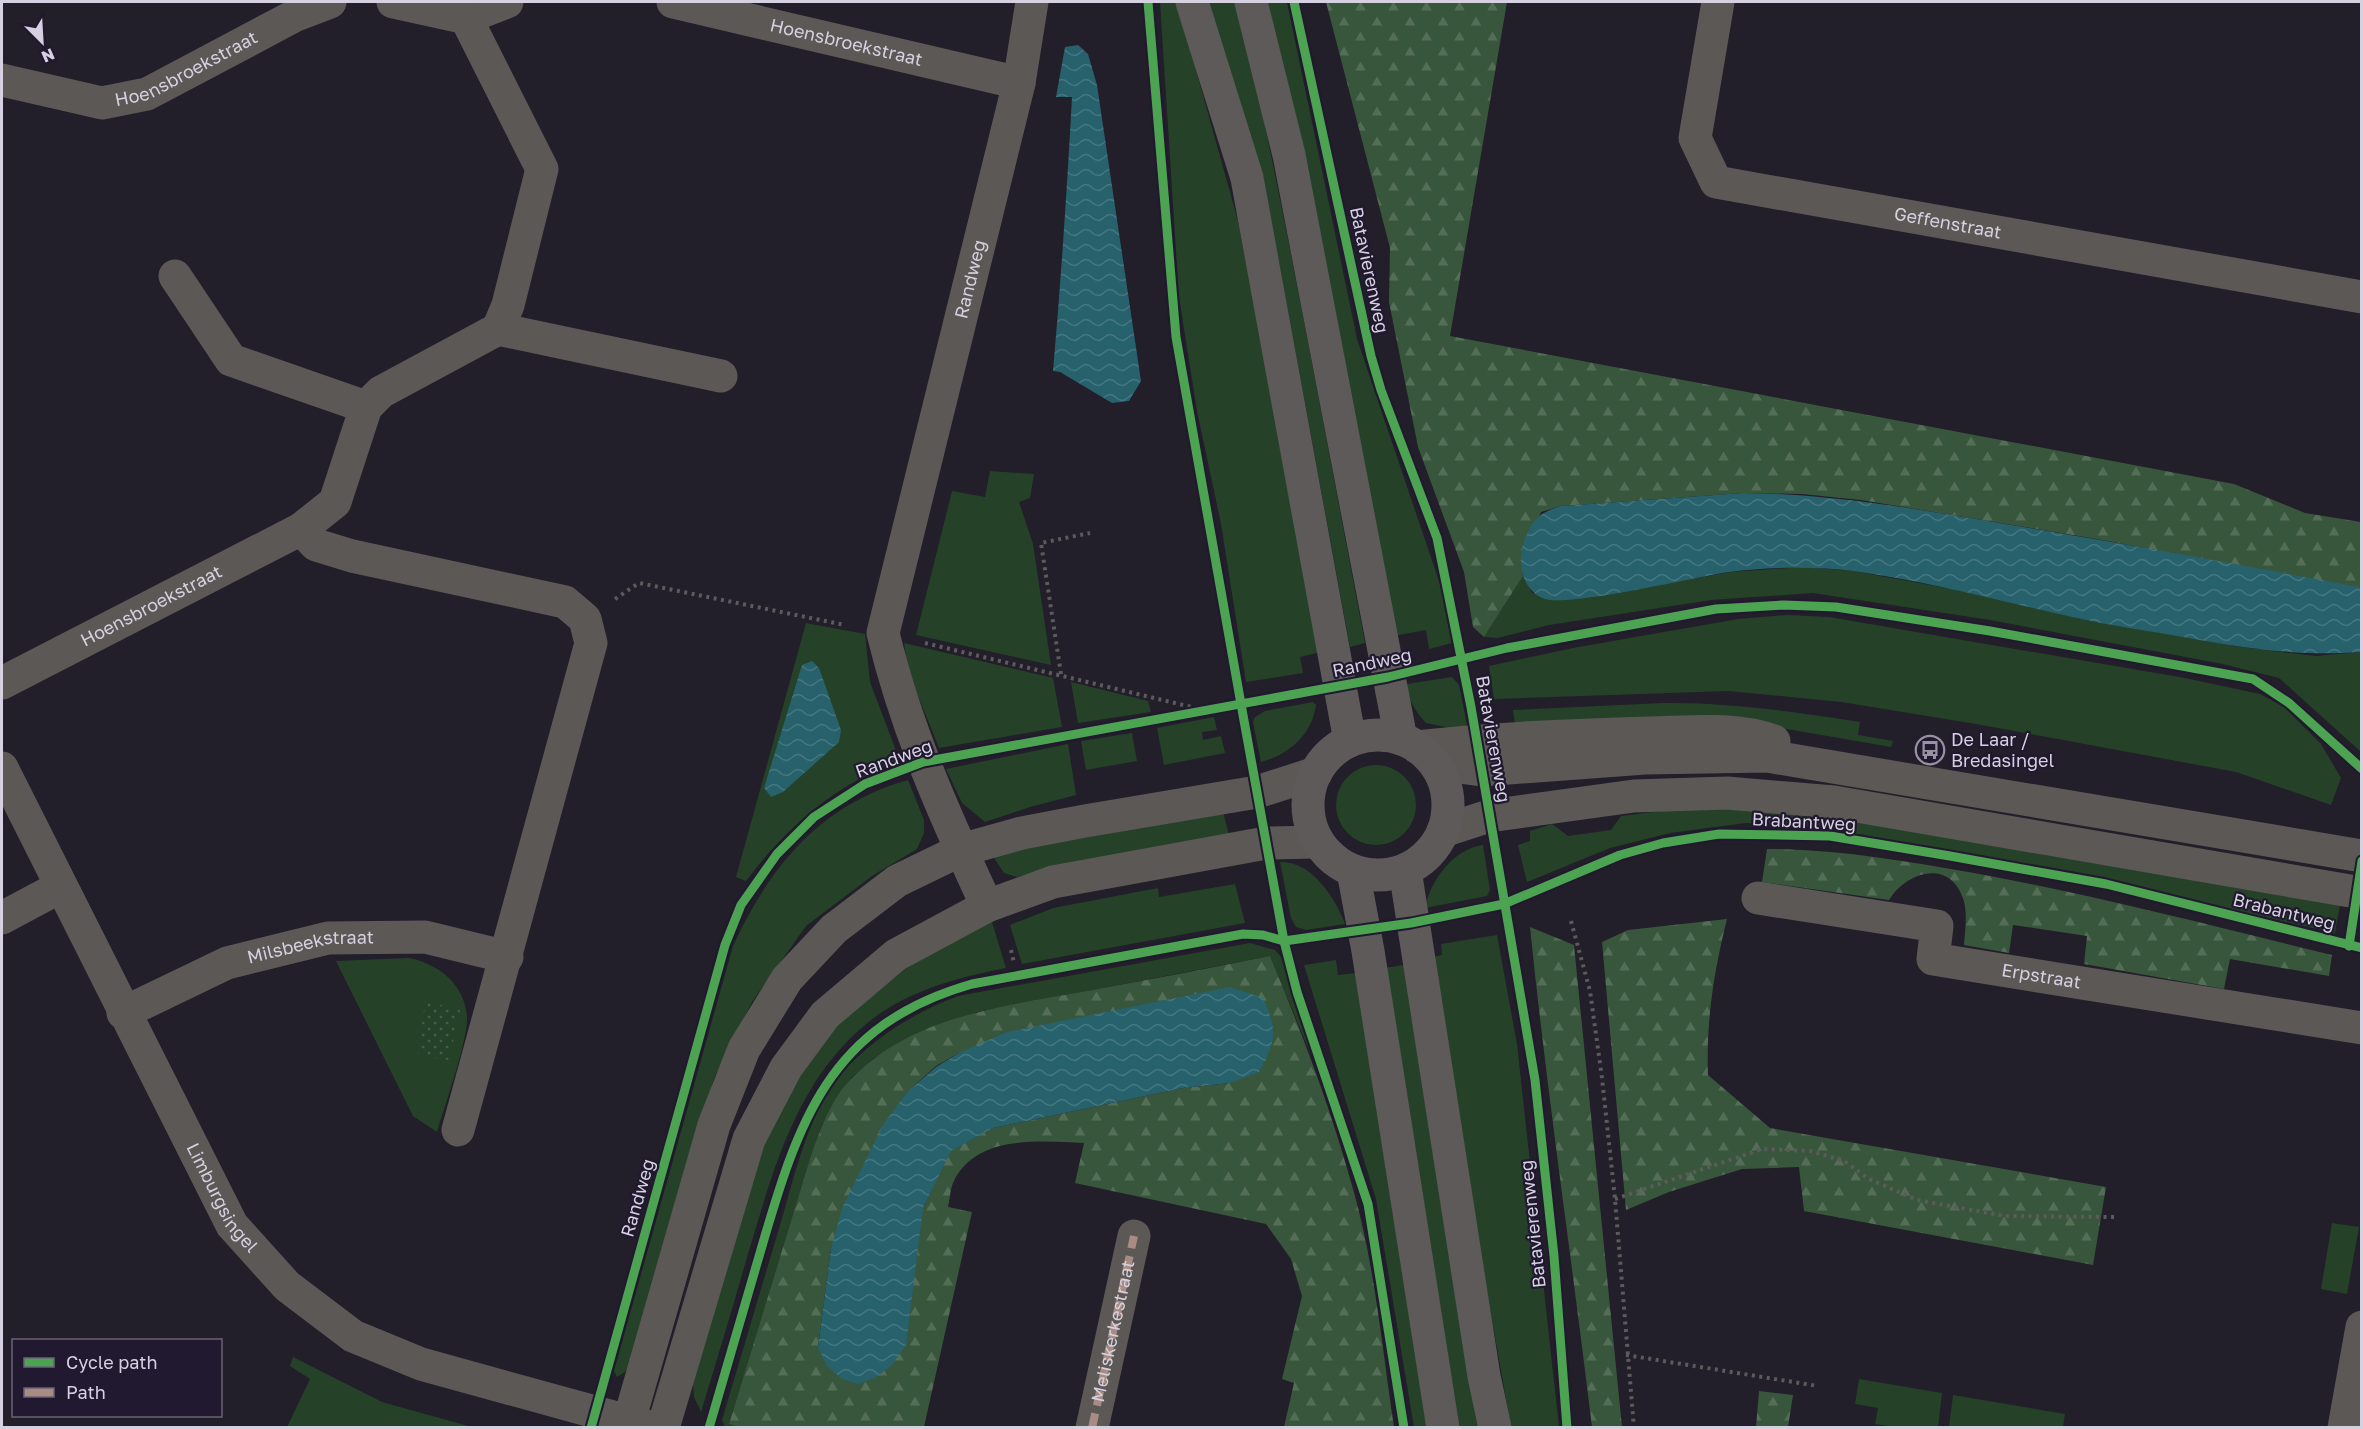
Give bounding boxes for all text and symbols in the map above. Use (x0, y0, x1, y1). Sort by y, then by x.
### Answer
north arrow (12, 12, 72, 72)
street label: Hoensbroekstraat (768, 13, 925, 70)
street label: Hoensbroekstraat (113, 26, 261, 110)
text: N (38, 44, 58, 67)
street label: Geffenstraat (1892, 202, 2003, 243)
street label: Batavierenweg (1346, 205, 1394, 335)
street label: Randweg (949, 237, 990, 321)
street label: Hoensbroekstraat (77, 560, 225, 651)
street label: Randweg (1330, 643, 1413, 681)
street label: Batavierenweg (1472, 674, 1516, 804)
place label: De Laar / Bredasingel (1951, 728, 2055, 771)
street label: Randweg (852, 734, 935, 782)
bus stop icon: De Laar / Bredasingel (1914, 734, 1946, 766)
street label: Brabantweg (1751, 807, 1857, 835)
street label: Brabantweg (2231, 888, 2338, 934)
street label: Milsbeekstraat (245, 925, 374, 968)
street label: Erpstraat (2000, 958, 2083, 993)
street label: Limburgsingel (182, 1139, 263, 1257)
street label: Randweg (615, 1156, 659, 1239)
street label: Batavierenweg (1514, 1159, 1550, 1289)
street label: Meliskerkestraat (1086, 1258, 1138, 1404)
legend (12, 1339, 222, 1417)
text: Cycle path (66, 1351, 158, 1373)
text: Path (66, 1381, 106, 1403)

